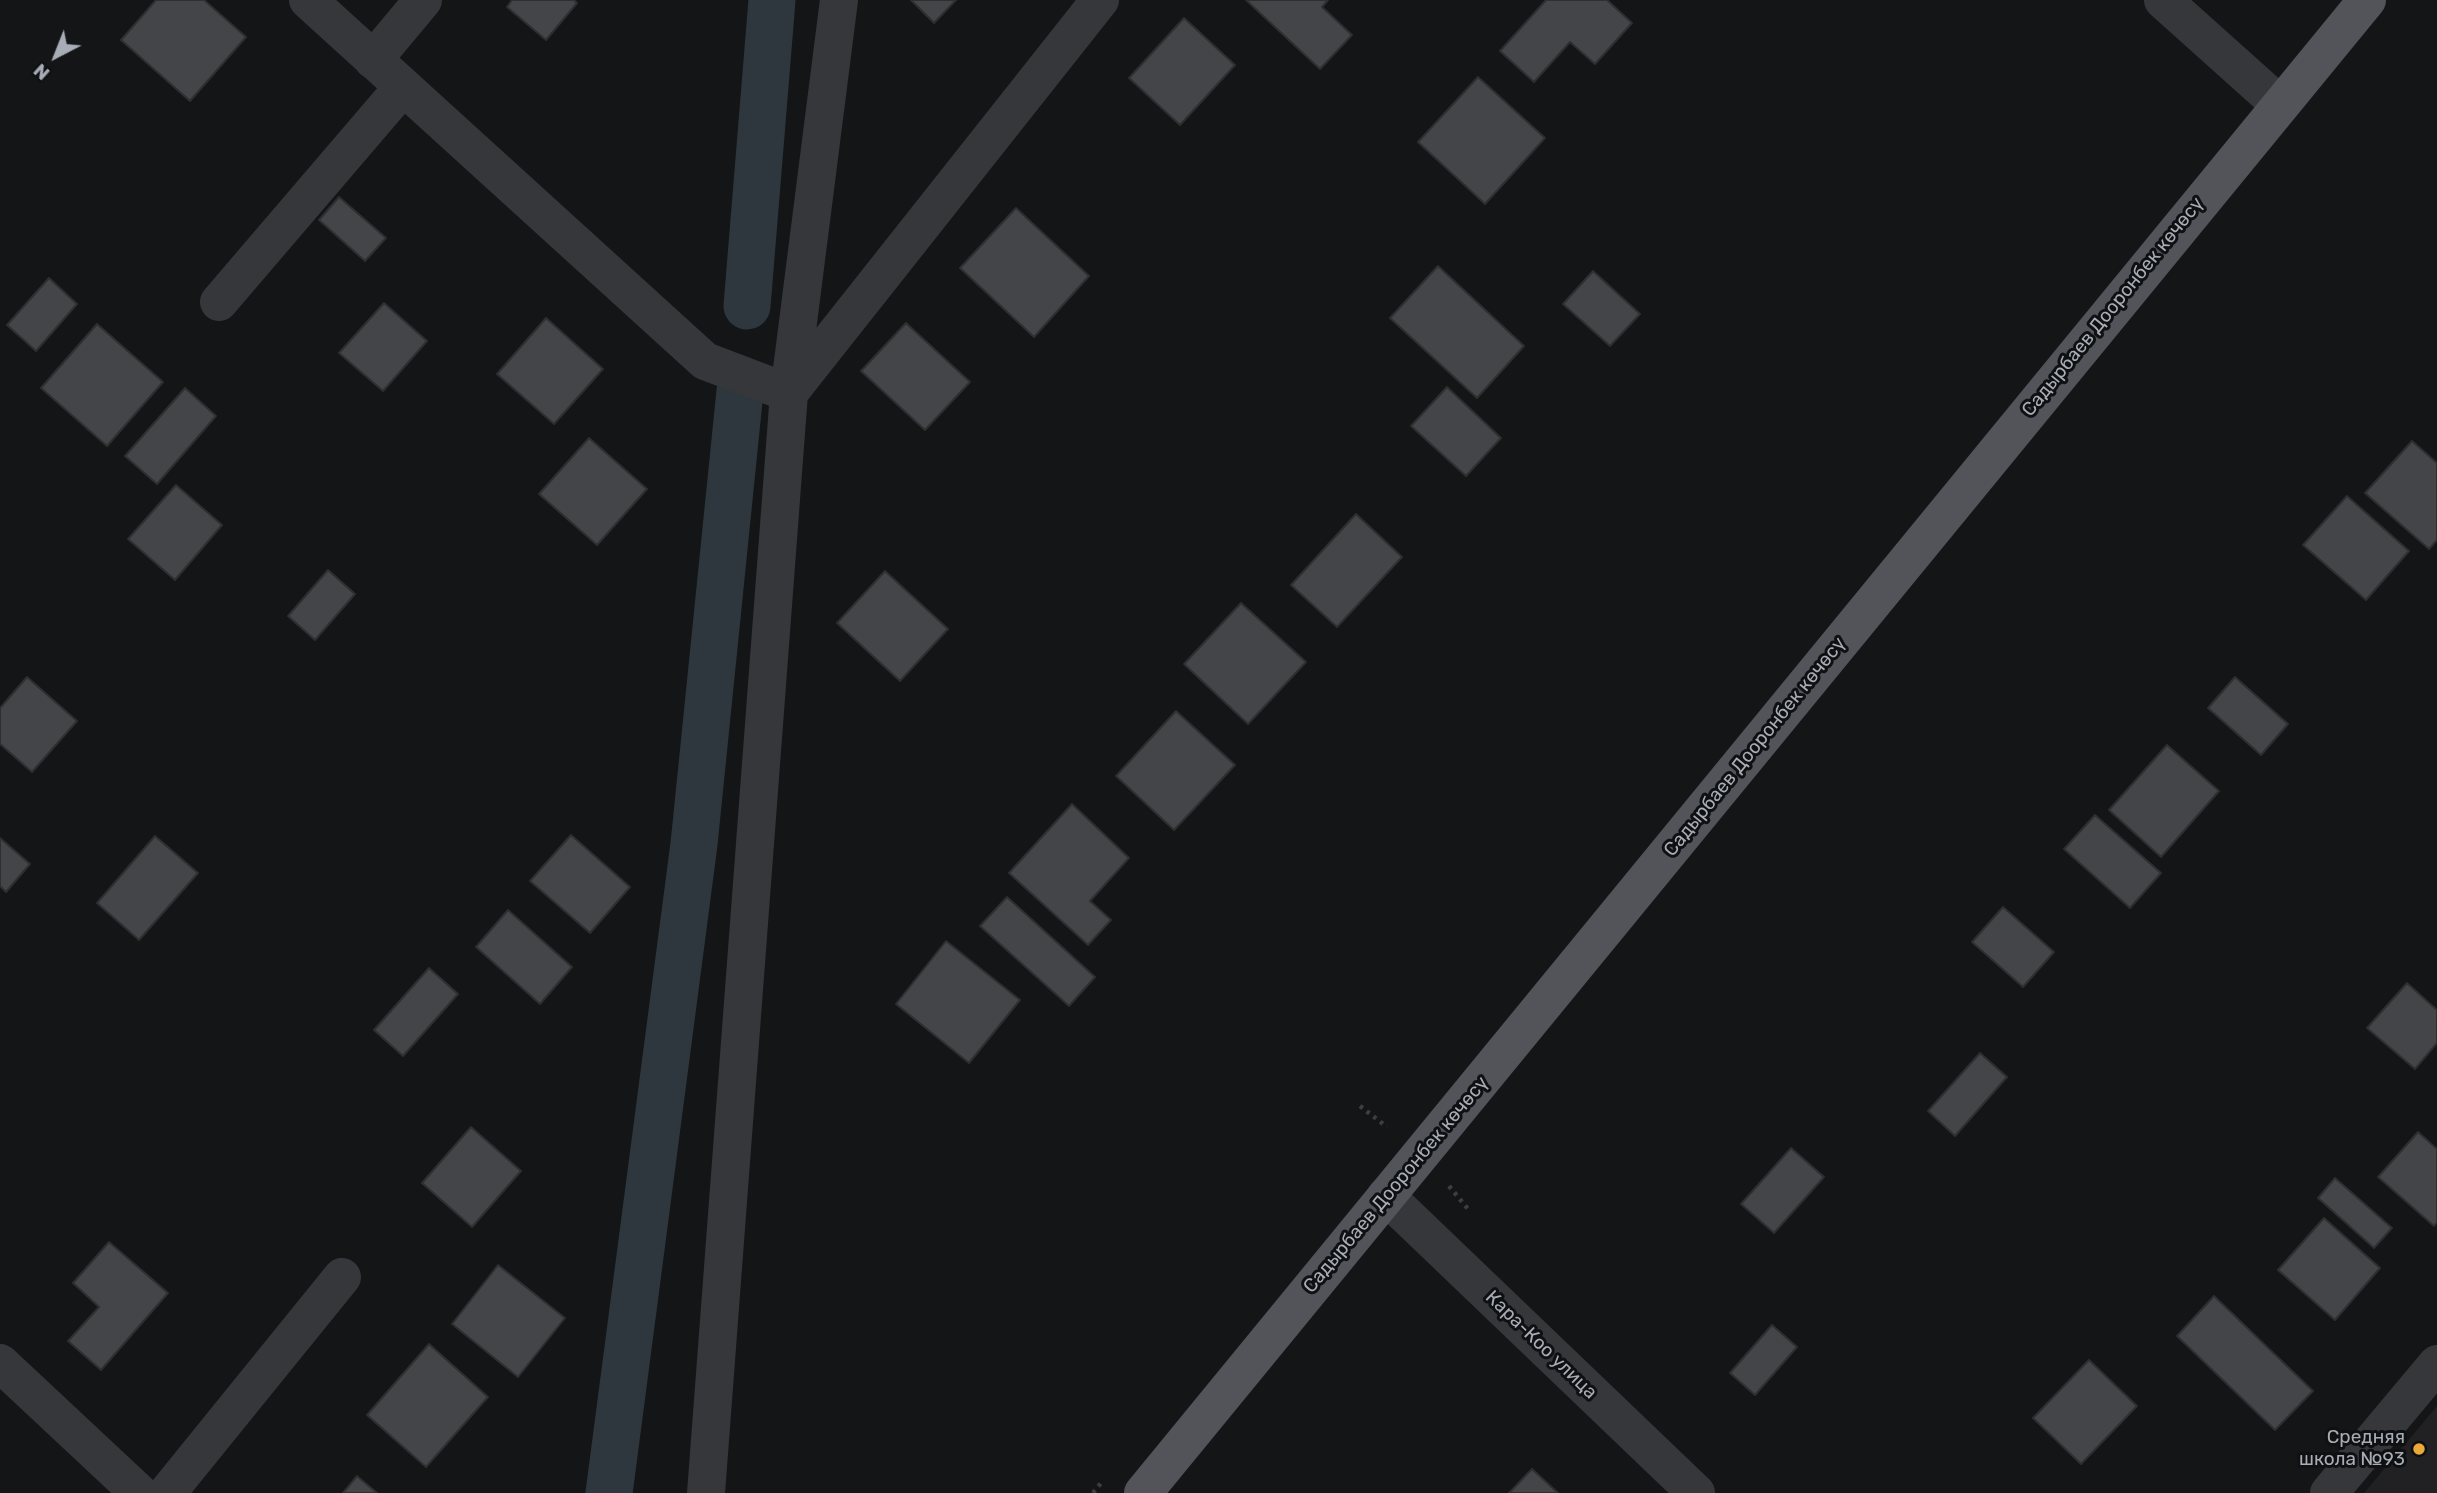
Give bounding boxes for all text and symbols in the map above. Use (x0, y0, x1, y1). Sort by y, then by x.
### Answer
north arrow (21, 21, 91, 91)
text: N (29, 59, 54, 85)
street label: Садырбаев Дооронбек көчөсү (2017, 193, 2209, 421)
street label: Садырбаев Дооронбек көчөсү (1659, 633, 1851, 861)
street label: Садырбаев Дооронбек көчөсү (1299, 1072, 1493, 1298)
street label: Кара-Коо улица (1480, 1286, 1602, 1404)
place label: Средняя школа №93 (2299, 1427, 2405, 1471)
marker: Средняя школа №93 (2411, 1441, 2427, 1457)

